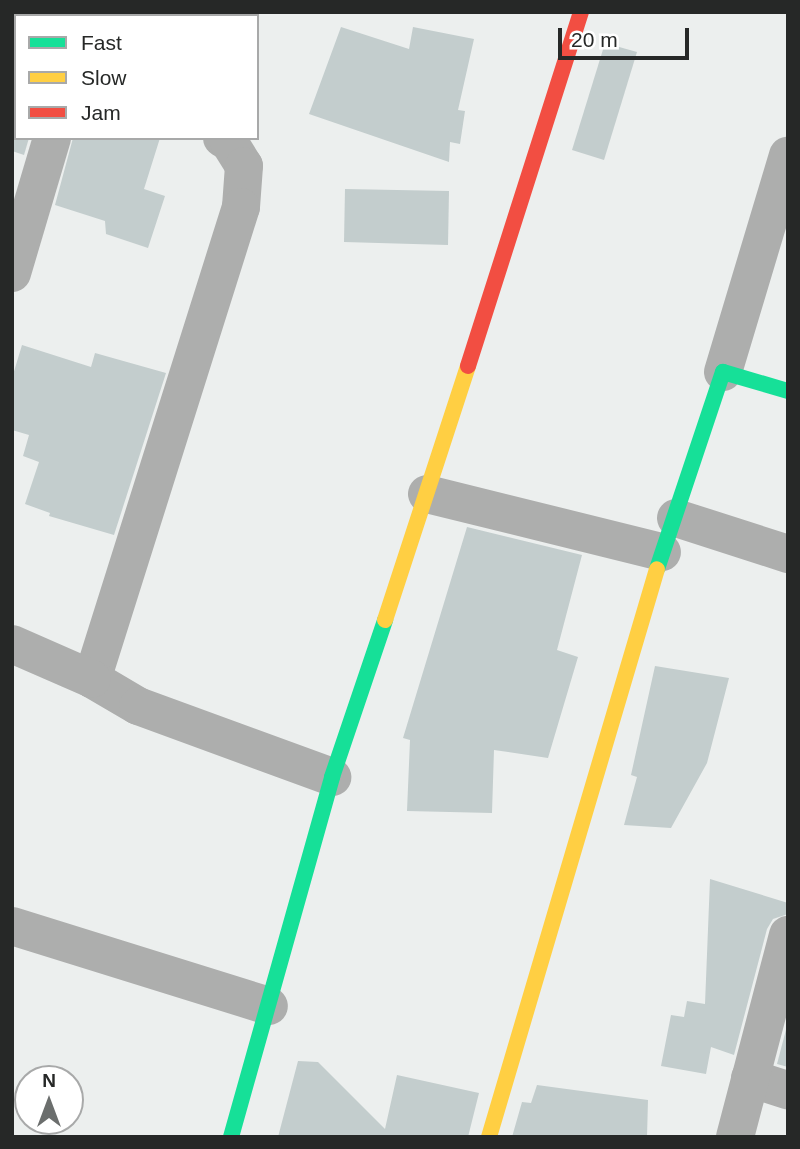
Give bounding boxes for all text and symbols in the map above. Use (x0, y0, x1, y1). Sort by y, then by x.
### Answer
legend (14, 14, 259, 140)
scale bar (562, 14, 693, 58)
text: 20 m (571, 28, 618, 51)
text: Fast (81, 31, 122, 54)
text: Slow (81, 66, 127, 89)
text: Jam (81, 101, 121, 124)
north arrow (14, 1065, 84, 1135)
text: N (42, 1070, 56, 1091)

